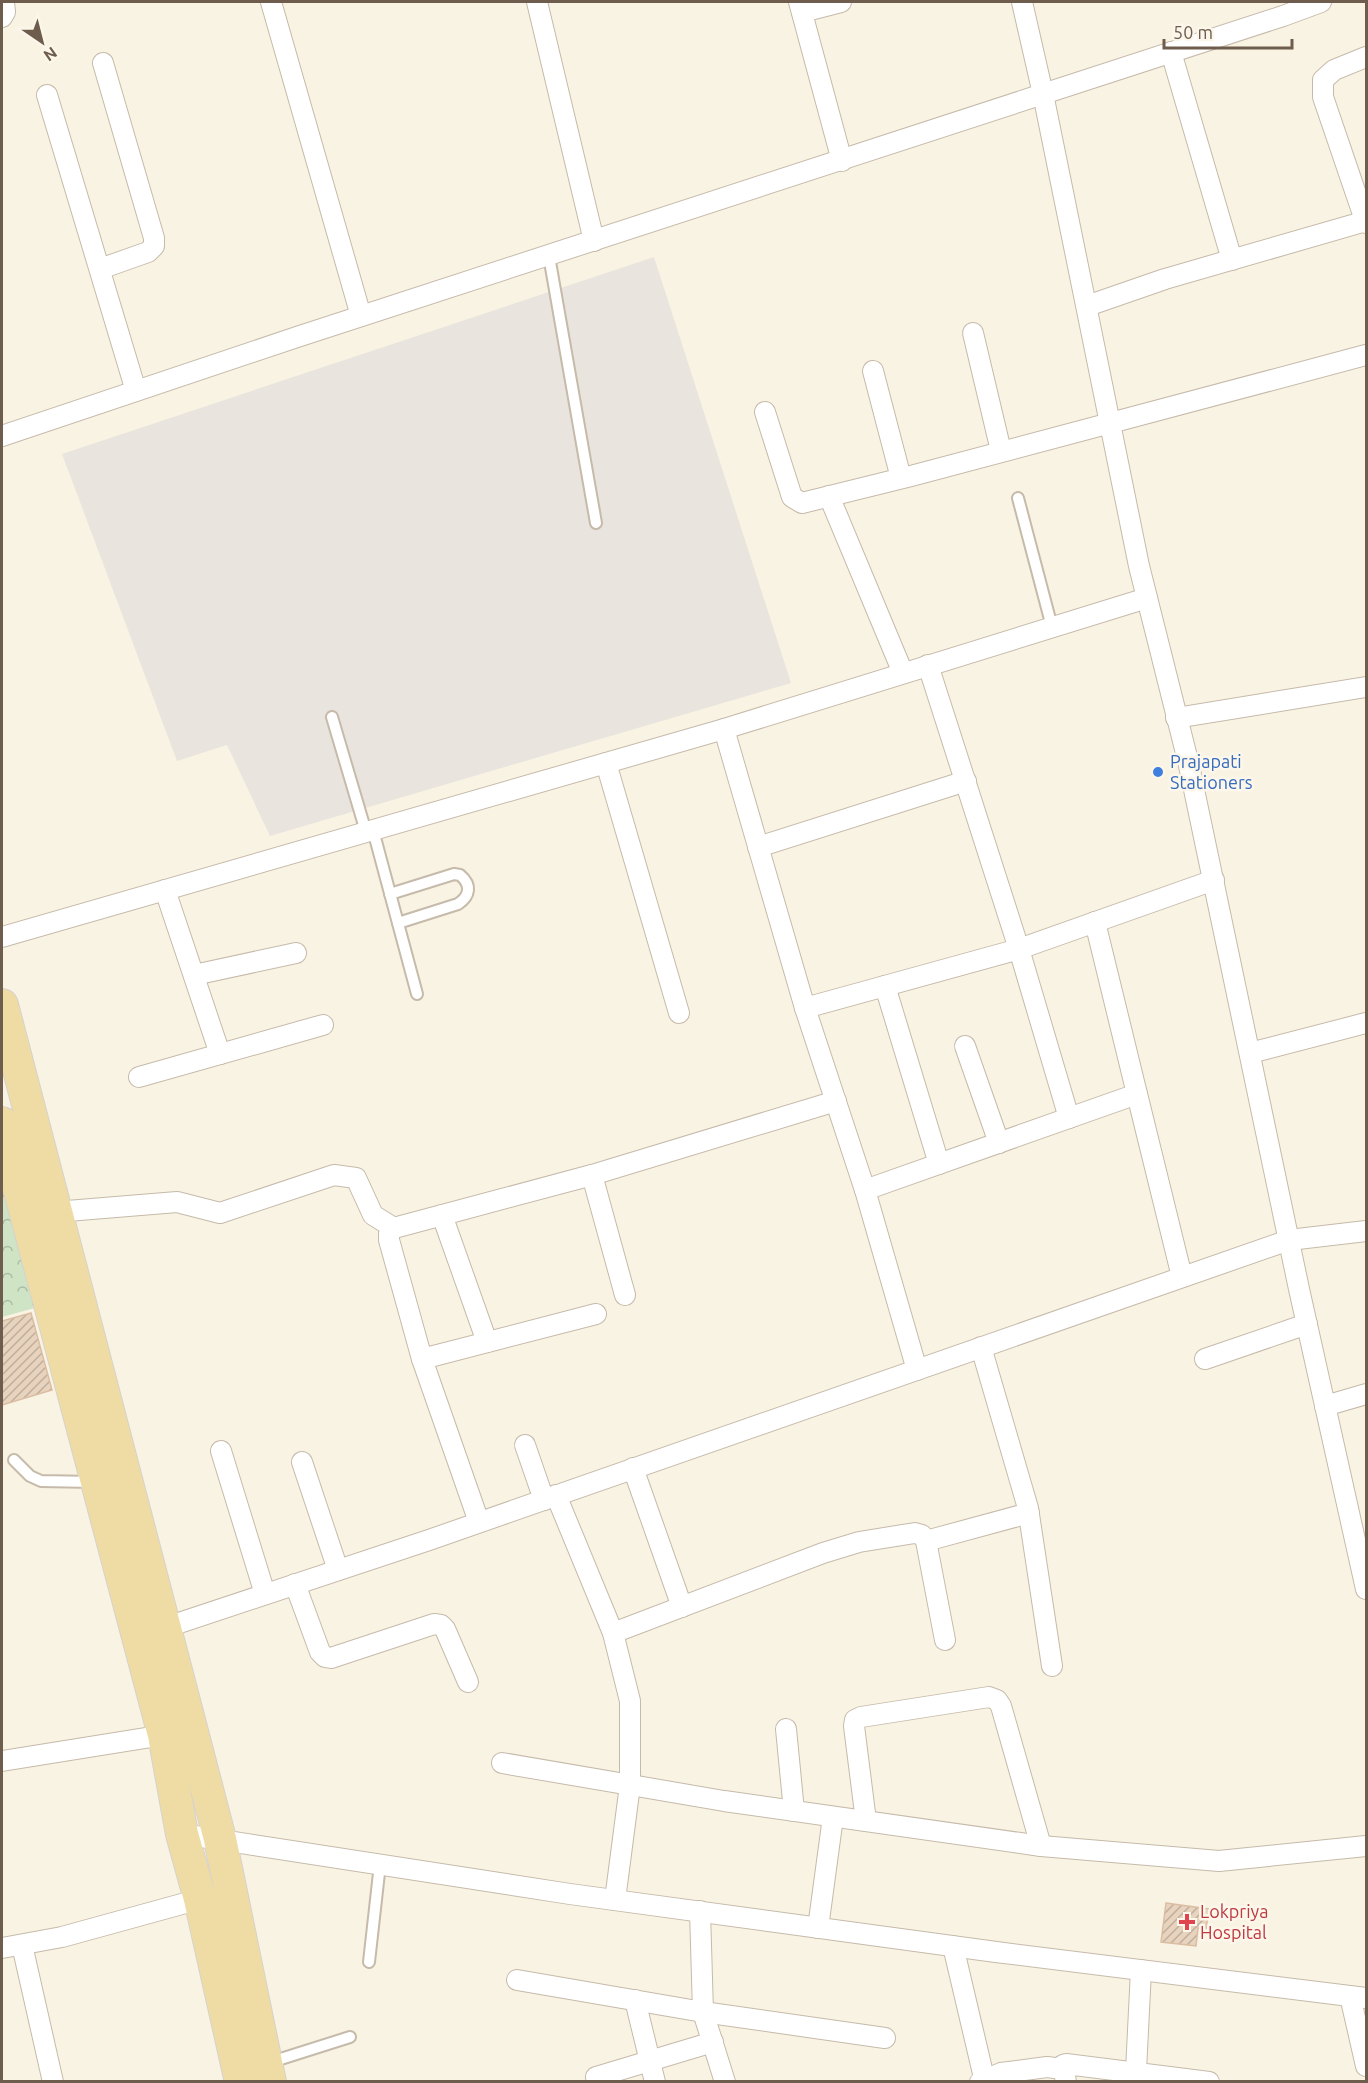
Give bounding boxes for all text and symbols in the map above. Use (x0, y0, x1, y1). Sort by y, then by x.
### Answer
north arrow (12, 12, 72, 72)
scale bar (1164, 12, 1292, 50)
text: 50 m (1173, 22, 1213, 42)
text: N (41, 43, 61, 65)
place label: Prajapati Stationers (1170, 751, 1253, 792)
marker: Prajapati Stationers (1151, 765, 1165, 779)
place label: Lokpriya Hospital (1200, 1901, 1268, 1942)
marker: Lokpriya Hospital (1178, 1913, 1196, 1931)

